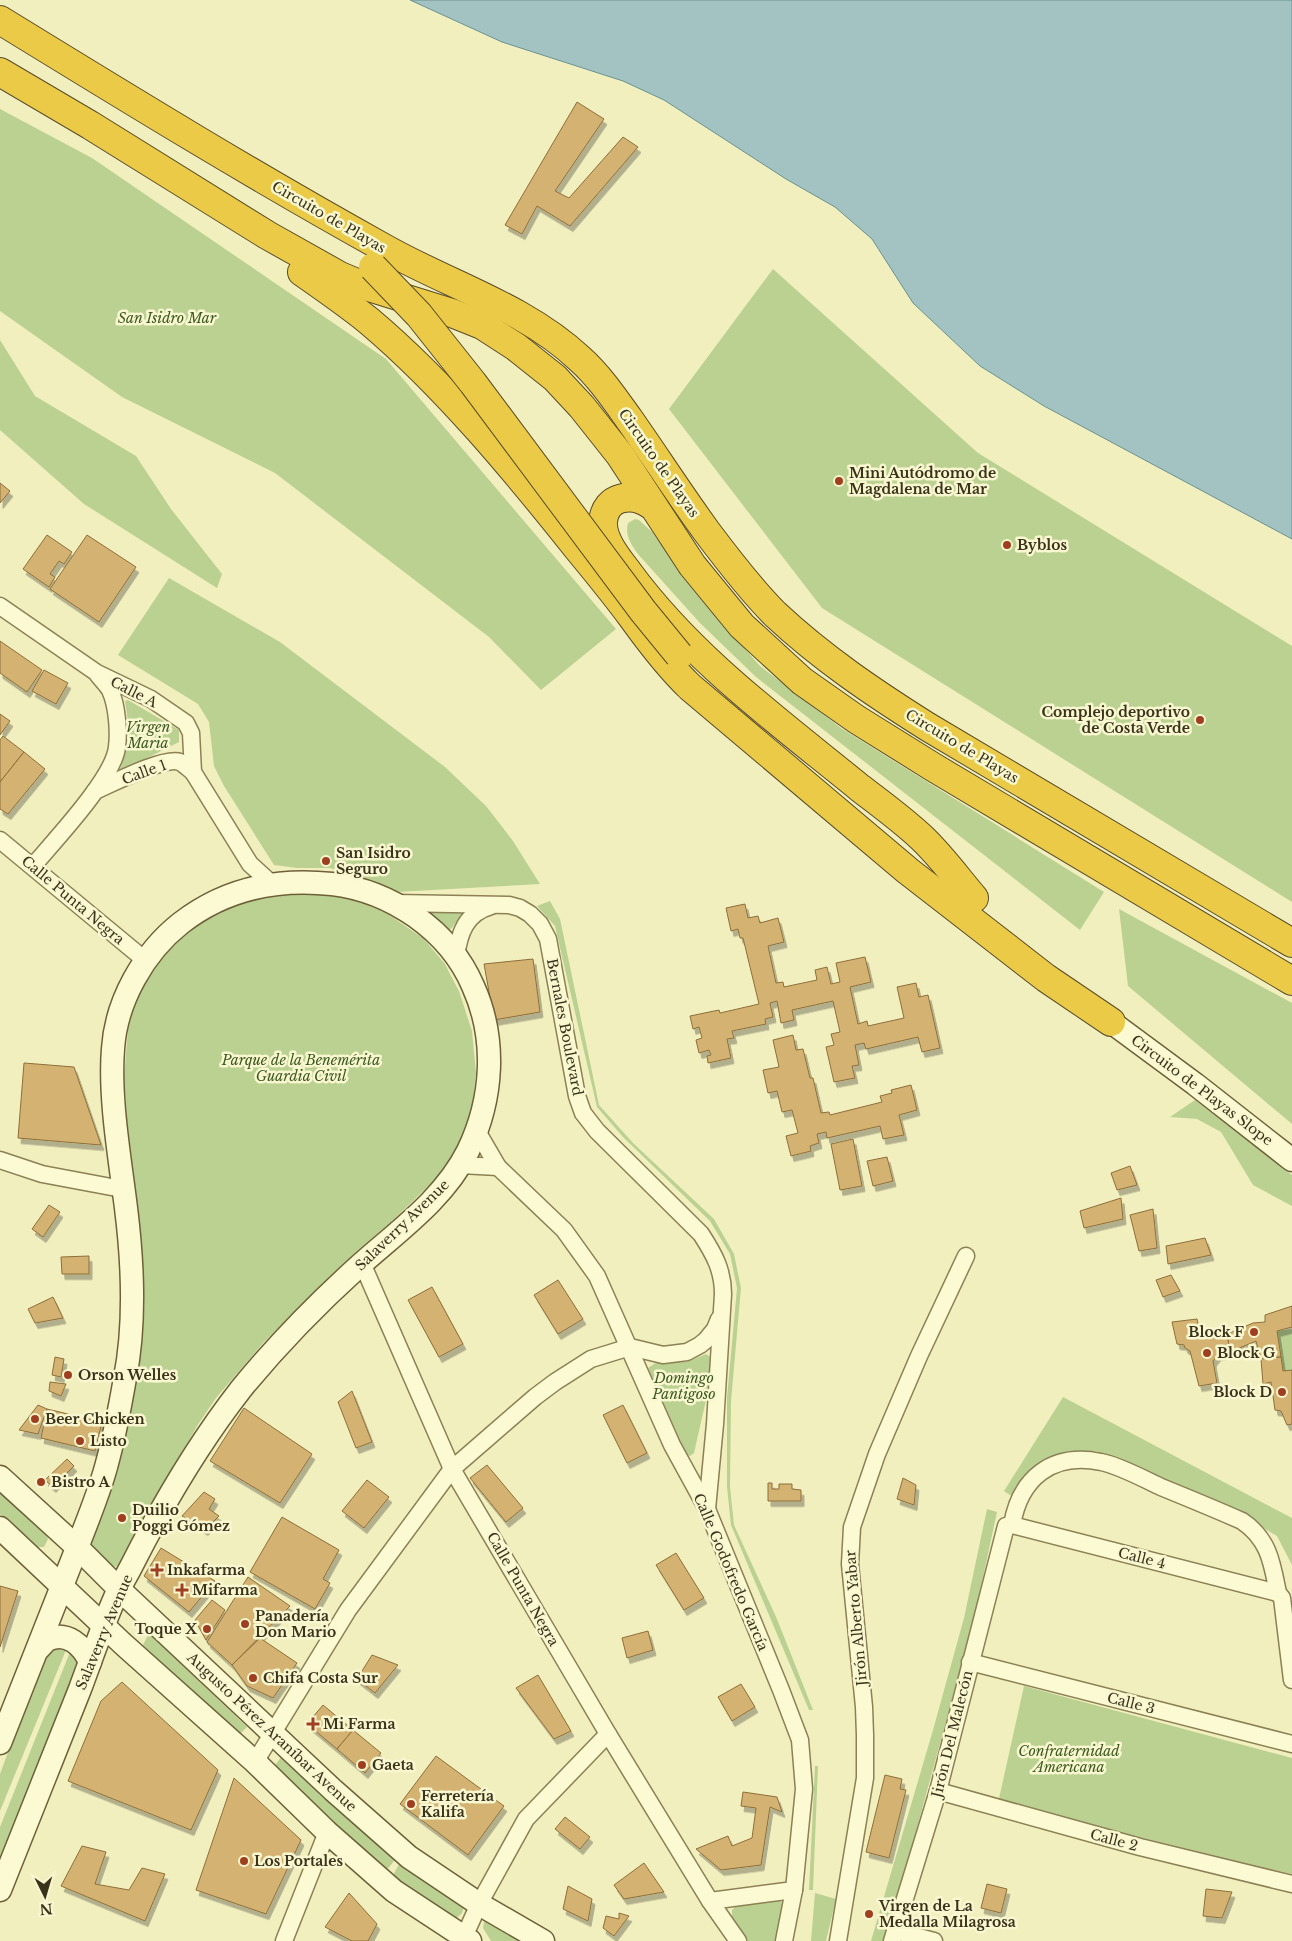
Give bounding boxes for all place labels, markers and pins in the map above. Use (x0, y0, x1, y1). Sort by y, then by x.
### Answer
place label: Mini Autódromo de Magdalena de Mar (849, 464, 996, 498)
marker: Mini Autódromo de Magdalena de Mar (833, 475, 845, 487)
place label: Byblos (1017, 536, 1068, 554)
marker: Byblos (1001, 539, 1013, 551)
place label: Complejo deportivo de Costa Verde (1041, 703, 1190, 737)
marker: Complejo deportivo de Costa Verde (1194, 714, 1206, 726)
place label: San Isidro Seguro (336, 844, 411, 878)
marker: San Isidro Seguro (320, 855, 332, 867)
place label: Block F (1188, 1323, 1244, 1341)
marker: Block F (1248, 1326, 1260, 1338)
place label: Block G (1217, 1344, 1276, 1362)
marker: Block G (1201, 1347, 1213, 1359)
place label: Orson Welles (78, 1366, 177, 1384)
marker: Orson Welles (62, 1369, 74, 1381)
place label: Block D (1213, 1383, 1272, 1401)
marker: Block D (1276, 1386, 1288, 1398)
place label: Beer Chicken (45, 1410, 145, 1428)
marker: Beer Chicken (29, 1413, 41, 1425)
place label: Listo (90, 1432, 127, 1450)
marker: Listo (74, 1435, 86, 1447)
place label: Bistro A (51, 1473, 110, 1491)
marker: Bistro A (35, 1476, 47, 1488)
place label: Duilio Poggi Gómez (132, 1501, 230, 1535)
marker: Duilio Poggi Gómez (116, 1512, 128, 1524)
place label: Inkafarma (167, 1561, 245, 1579)
marker: Inkafarma (151, 1564, 163, 1576)
place label: Mifarma (192, 1581, 258, 1599)
marker: Mifarma (176, 1584, 188, 1596)
place label: Panadería Don Mario (255, 1607, 336, 1641)
marker: Panadería Don Mario (239, 1618, 251, 1630)
place label: Toque X (134, 1620, 198, 1638)
marker: Toque X (201, 1623, 213, 1635)
place label: Chifa Costa Sur (263, 1669, 378, 1687)
marker: Chifa Costa Sur (247, 1672, 259, 1684)
place label: Mi Farma (323, 1715, 396, 1733)
marker: Mi Farma (307, 1718, 319, 1730)
place label: Gaeta (372, 1756, 414, 1774)
marker: Gaeta (356, 1759, 368, 1771)
place label: Ferretería Kalifa (421, 1787, 494, 1821)
marker: Ferretería Kalifa (405, 1798, 417, 1810)
place label: Los Portales (254, 1852, 344, 1870)
marker: Los Portales (238, 1855, 250, 1867)
place label: Virgen de La Medalla Milagrosa (878, 1897, 1016, 1931)
marker: Virgen de La Medalla Milagrosa (863, 1908, 875, 1920)

